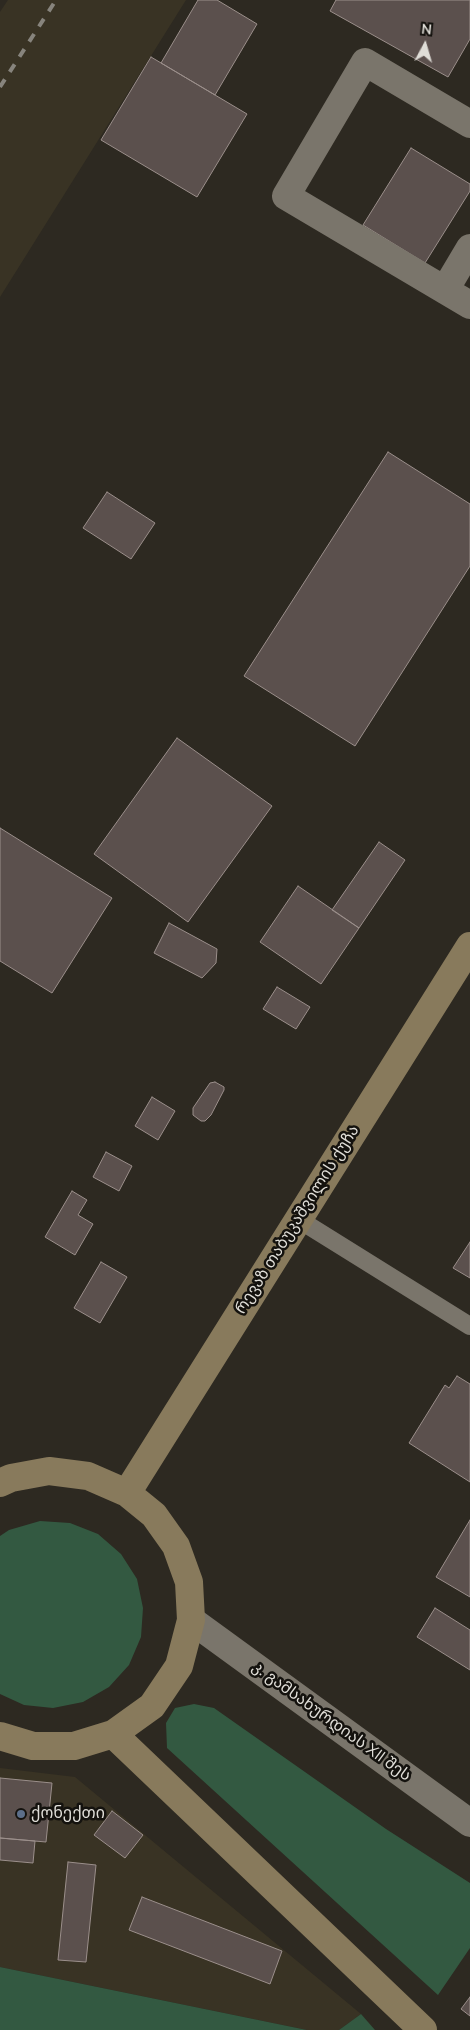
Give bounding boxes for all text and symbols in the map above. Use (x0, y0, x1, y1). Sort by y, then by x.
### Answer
north arrow (400, 20, 450, 70)
text: N (420, 20, 433, 40)
street label: რევაზ თაბუკაშვილის ქუჩა (232, 1122, 364, 1318)
street label: კ. გამსახურდიას XII შეს (248, 1658, 414, 1786)
place label: ქონექთი (31, 1804, 105, 1824)
marker: ქონექთი (15, 1808, 27, 1820)

